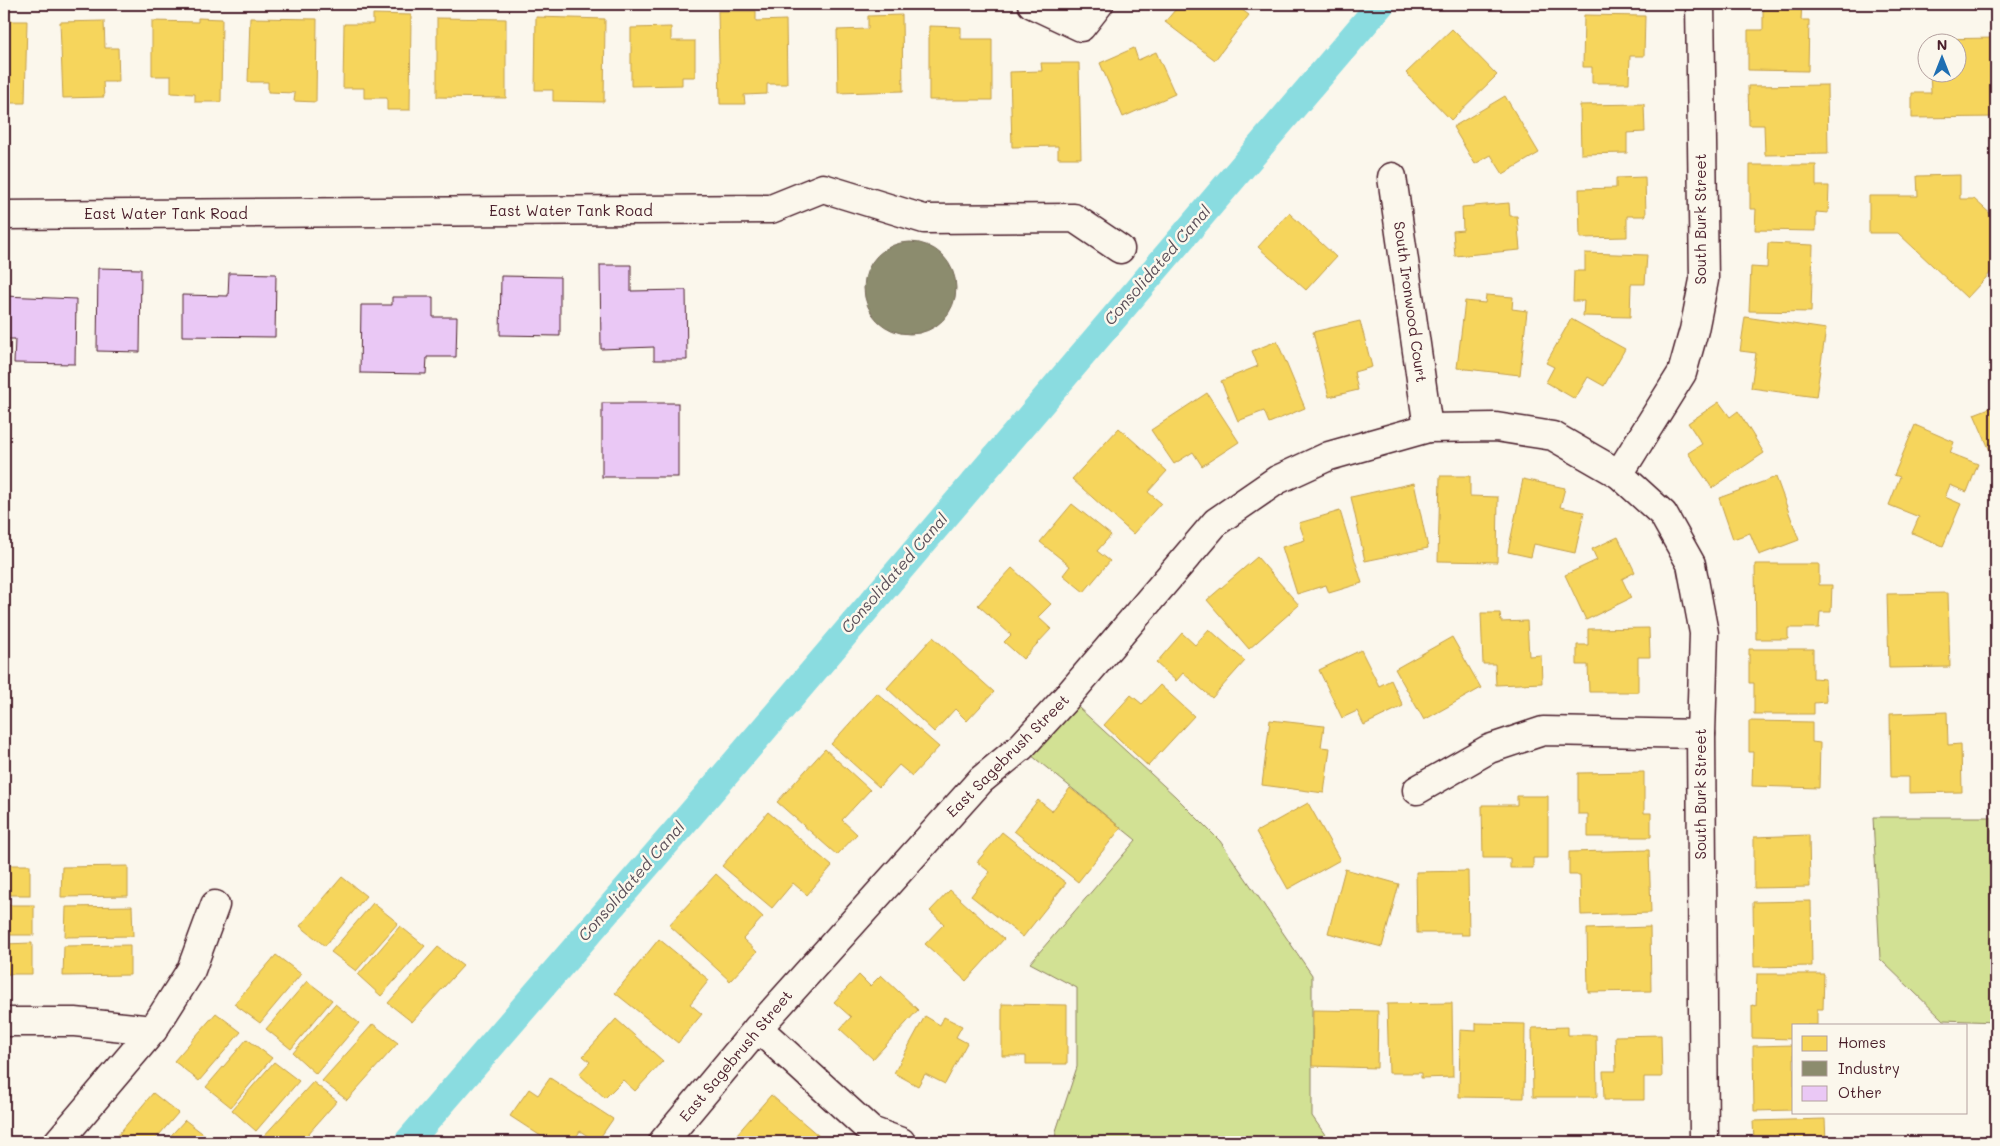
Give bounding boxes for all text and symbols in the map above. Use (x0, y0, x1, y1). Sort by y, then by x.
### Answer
north arrow (1918, 32, 1968, 82)
text: N (1937, 35, 1947, 54)
street label: South Burk Street (1690, 154, 1710, 284)
street label: East Water Tank Road (489, 200, 653, 220)
water label: Consolidated Canal (1099, 200, 1215, 329)
street label: East Water Tank Road (84, 203, 248, 223)
street label: South Ironwood Court (1390, 220, 1432, 384)
water label: Consolidated Canal (836, 508, 952, 637)
street label: East Sagebrush Street (942, 690, 1073, 821)
street label: South Burk Street (1690, 729, 1710, 859)
water label: Consolidated Canal (573, 816, 689, 945)
street label: East Sagebrush Street (674, 985, 796, 1125)
legend (1792, 1024, 1968, 1114)
text: Homes (1838, 1032, 1886, 1052)
text: Industry (1838, 1058, 1900, 1078)
text: Other (1838, 1082, 1882, 1102)

